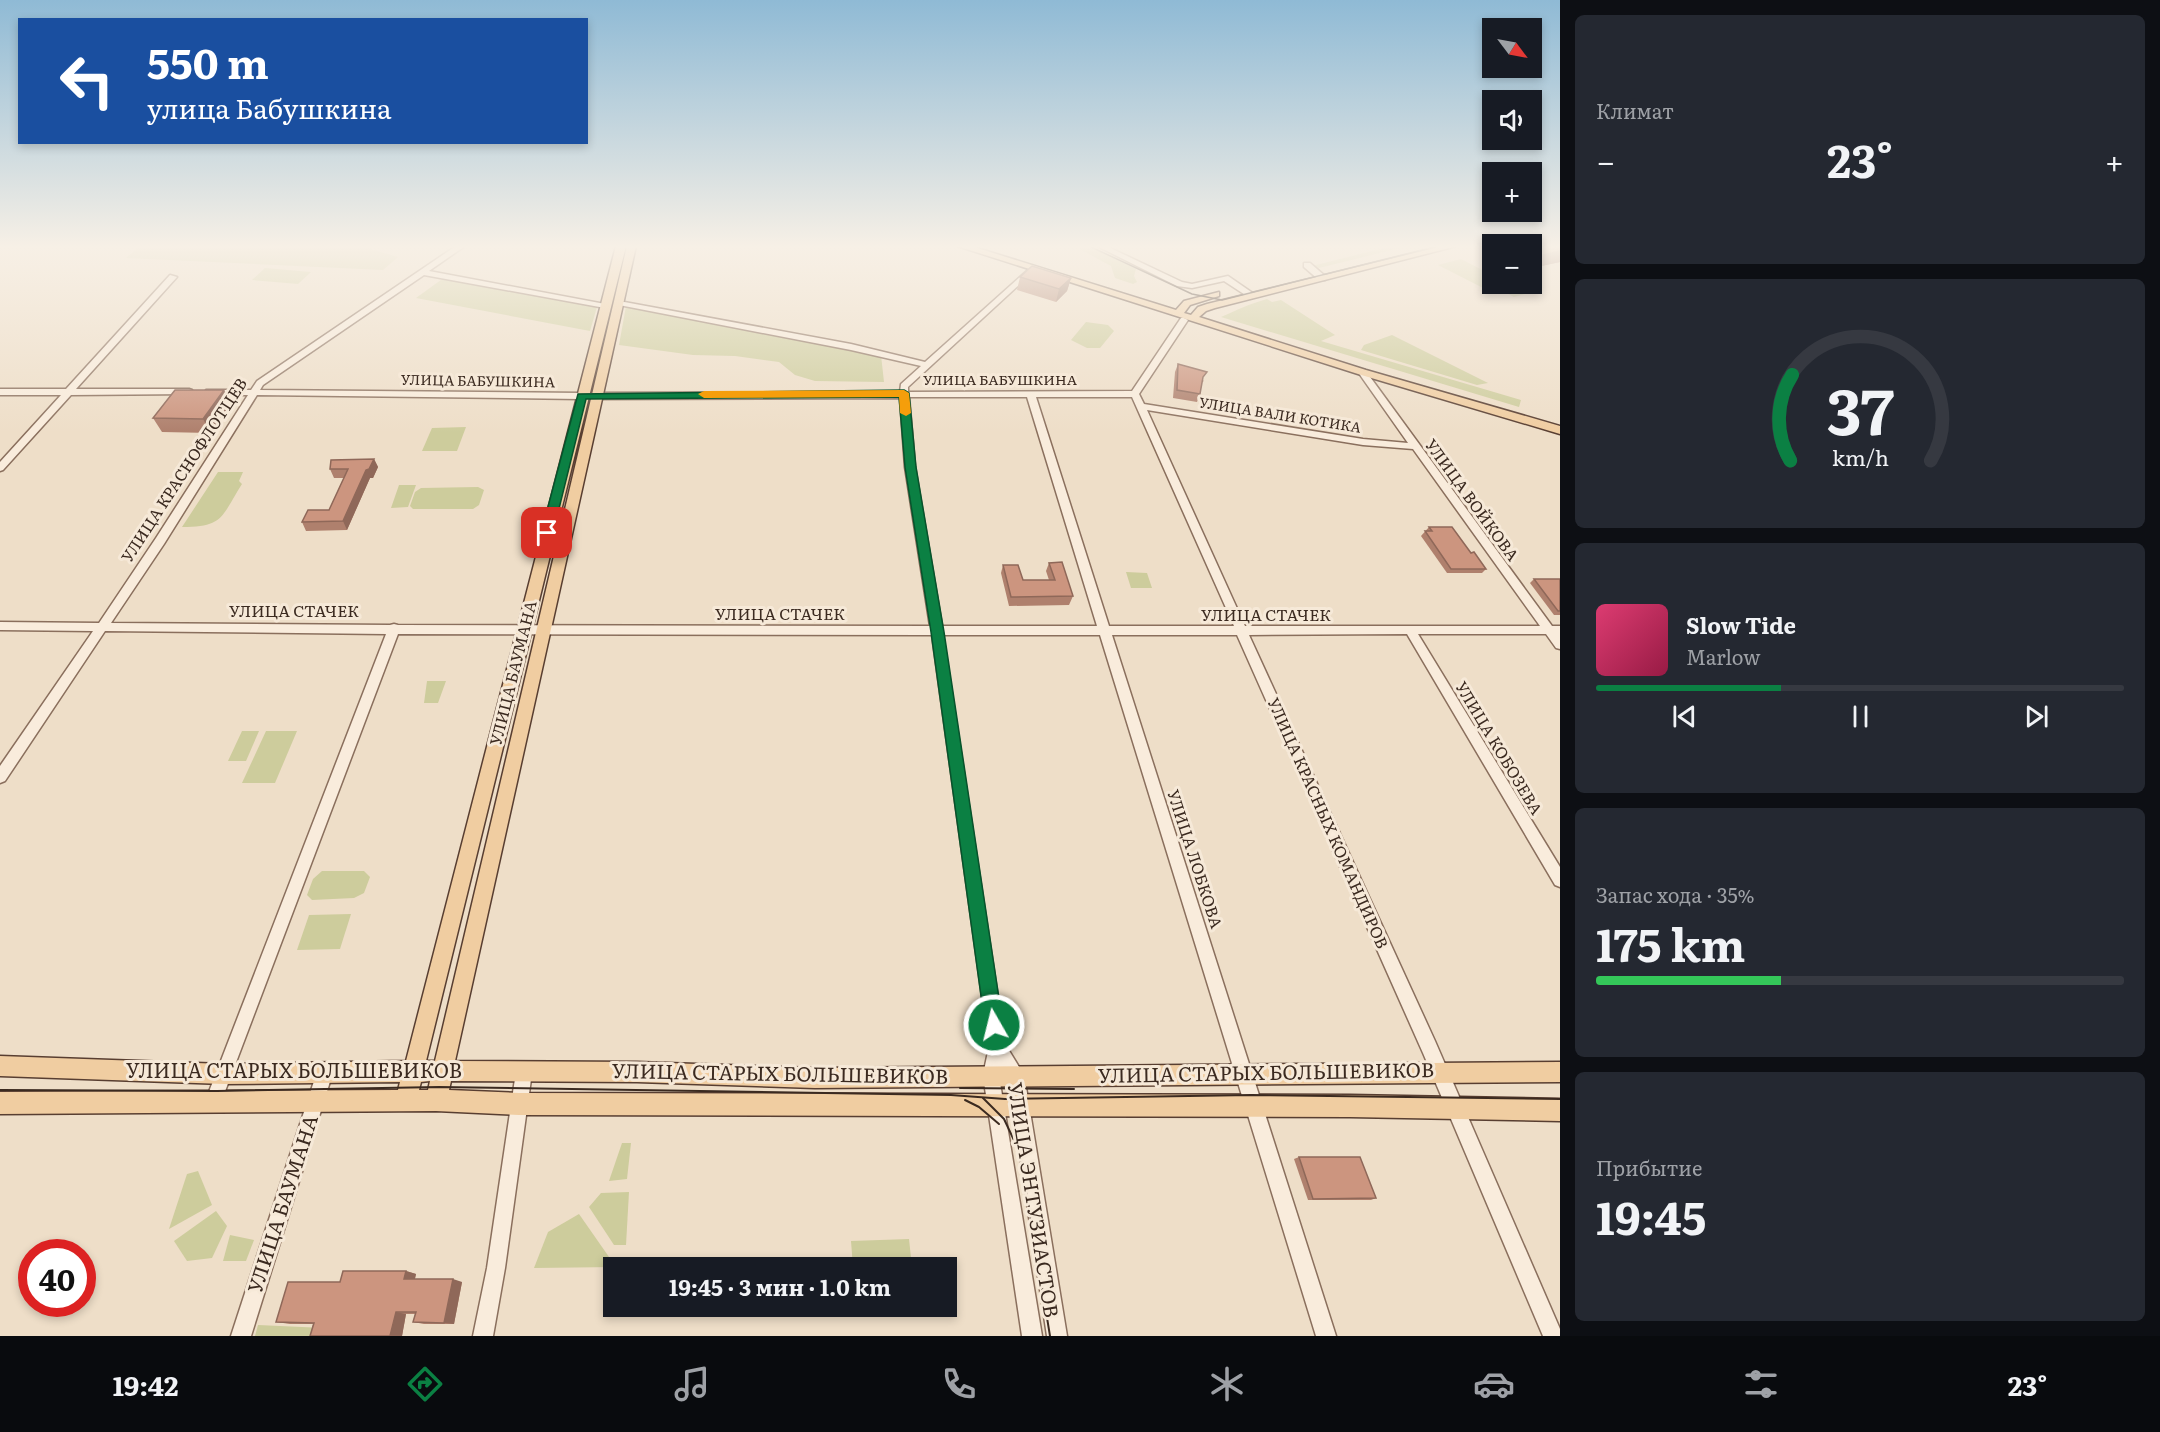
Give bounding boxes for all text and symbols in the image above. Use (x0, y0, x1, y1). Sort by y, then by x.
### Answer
north arrow (1482, 18, 1542, 78)
map controls (1482, 18, 1542, 294)
text: 550 m (147, 30, 269, 92)
icon: left (48, 42, 126, 120)
text: улица Бабушкина (147, 87, 392, 127)
button: sound (1482, 90, 1542, 150)
text: Климат (1596, 95, 1674, 125)
text: 23° (1827, 125, 1893, 192)
text: − (1596, 135, 1615, 184)
text: + (2105, 135, 2124, 184)
button: + (1482, 162, 1542, 222)
button: − (1482, 234, 1542, 294)
text: 37 (1826, 362, 1894, 454)
street label: УЛИЦА БАБУШКИНА (401, 369, 556, 391)
street label: УЛИЦА БАБУШКИНА (923, 369, 1078, 389)
street label: УЛИЦА КРАСНОФЛОТЦЕВ (114, 372, 252, 566)
street label: УЛИЦА ВАЛИ КОТИКА (1198, 391, 1363, 437)
street label: УЛИЦА ВОЙКОВА (1420, 433, 1526, 566)
text: km/h (1831, 441, 1889, 473)
pin (521, 507, 572, 558)
icon: arrive (530, 516, 563, 549)
street label: УЛИЦА СТАЧЕК (229, 598, 359, 622)
street label: УЛИЦА БАУМАНА (482, 598, 542, 748)
street label: УЛИЦА СТАЧЕК (715, 601, 845, 625)
street label: УЛИЦА СТАЧЕК (1201, 602, 1331, 626)
text: Slow Tide (1686, 608, 1796, 641)
text: Marlow (1686, 641, 1761, 671)
street label: УЛИЦА КОБОЗЕВА (1450, 676, 1549, 819)
street label: УЛИЦА КРАСНЫХ КОМАНДИРОВ (1263, 693, 1395, 952)
icon: previous (1668, 700, 1701, 733)
icon: pause (1844, 700, 1877, 733)
icon: next (2020, 700, 2053, 733)
street label: УЛИЦА ЛОБКОВА (1162, 786, 1230, 931)
text: Запас хода · 35% (1596, 879, 1755, 909)
text: 175 km (1596, 909, 1745, 976)
position arrow (962, 993, 1026, 1057)
street label: УЛИЦА СТАРЫХ БОЛЬШЕВИКОВ (1098, 1053, 1434, 1089)
street label: УЛИЦА СТАРЫХ БОЛЬШЕВИКОВ (126, 1054, 462, 1084)
street label: УЛИЦА СТАРЫХ БОЛЬШЕВИКОВ (612, 1054, 948, 1090)
street label: УЛИЦА ЭНТУЗИАСТОВ (1002, 1080, 1068, 1319)
street label: УЛИЦА БАУМАНА (238, 1110, 324, 1296)
text: Прибытие (1596, 1152, 1702, 1182)
text: 19:45 (1596, 1182, 1706, 1249)
speed limit sign: 40 (18, 1239, 96, 1317)
text: 19:45 · 3 мин · 1.0 km (669, 1270, 891, 1303)
icon: directions (404, 1363, 446, 1405)
icon: music (671, 1363, 713, 1405)
icon: phone (938, 1363, 980, 1405)
icon: climate (1206, 1363, 1248, 1405)
icon: car (1473, 1363, 1515, 1405)
icon: filters (1740, 1363, 1782, 1405)
text: 19:42 (113, 1364, 179, 1404)
text: 23° (2008, 1364, 2047, 1404)

